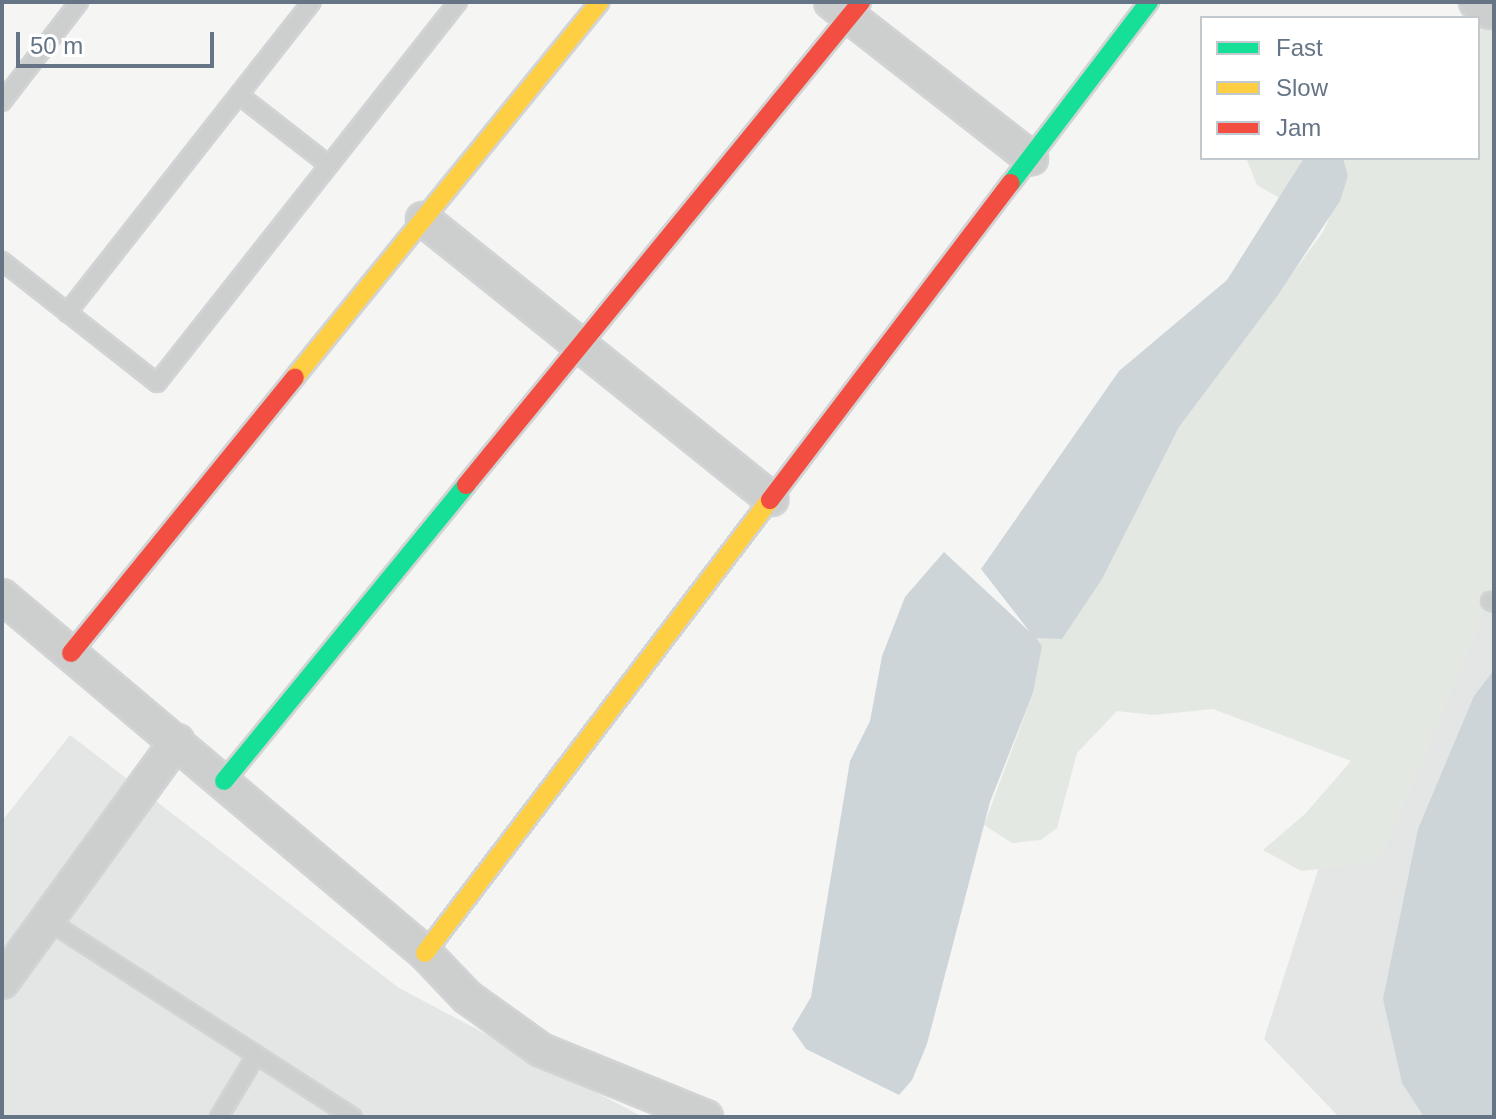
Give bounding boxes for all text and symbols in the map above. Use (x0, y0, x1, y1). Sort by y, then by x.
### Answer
scale bar (20, 16, 218, 66)
legend (1200, 16, 1480, 160)
text: 50 m (30, 32, 83, 59)
text: Fast (1276, 34, 1323, 61)
text: Slow (1276, 74, 1328, 101)
text: Jam (1276, 114, 1321, 141)

